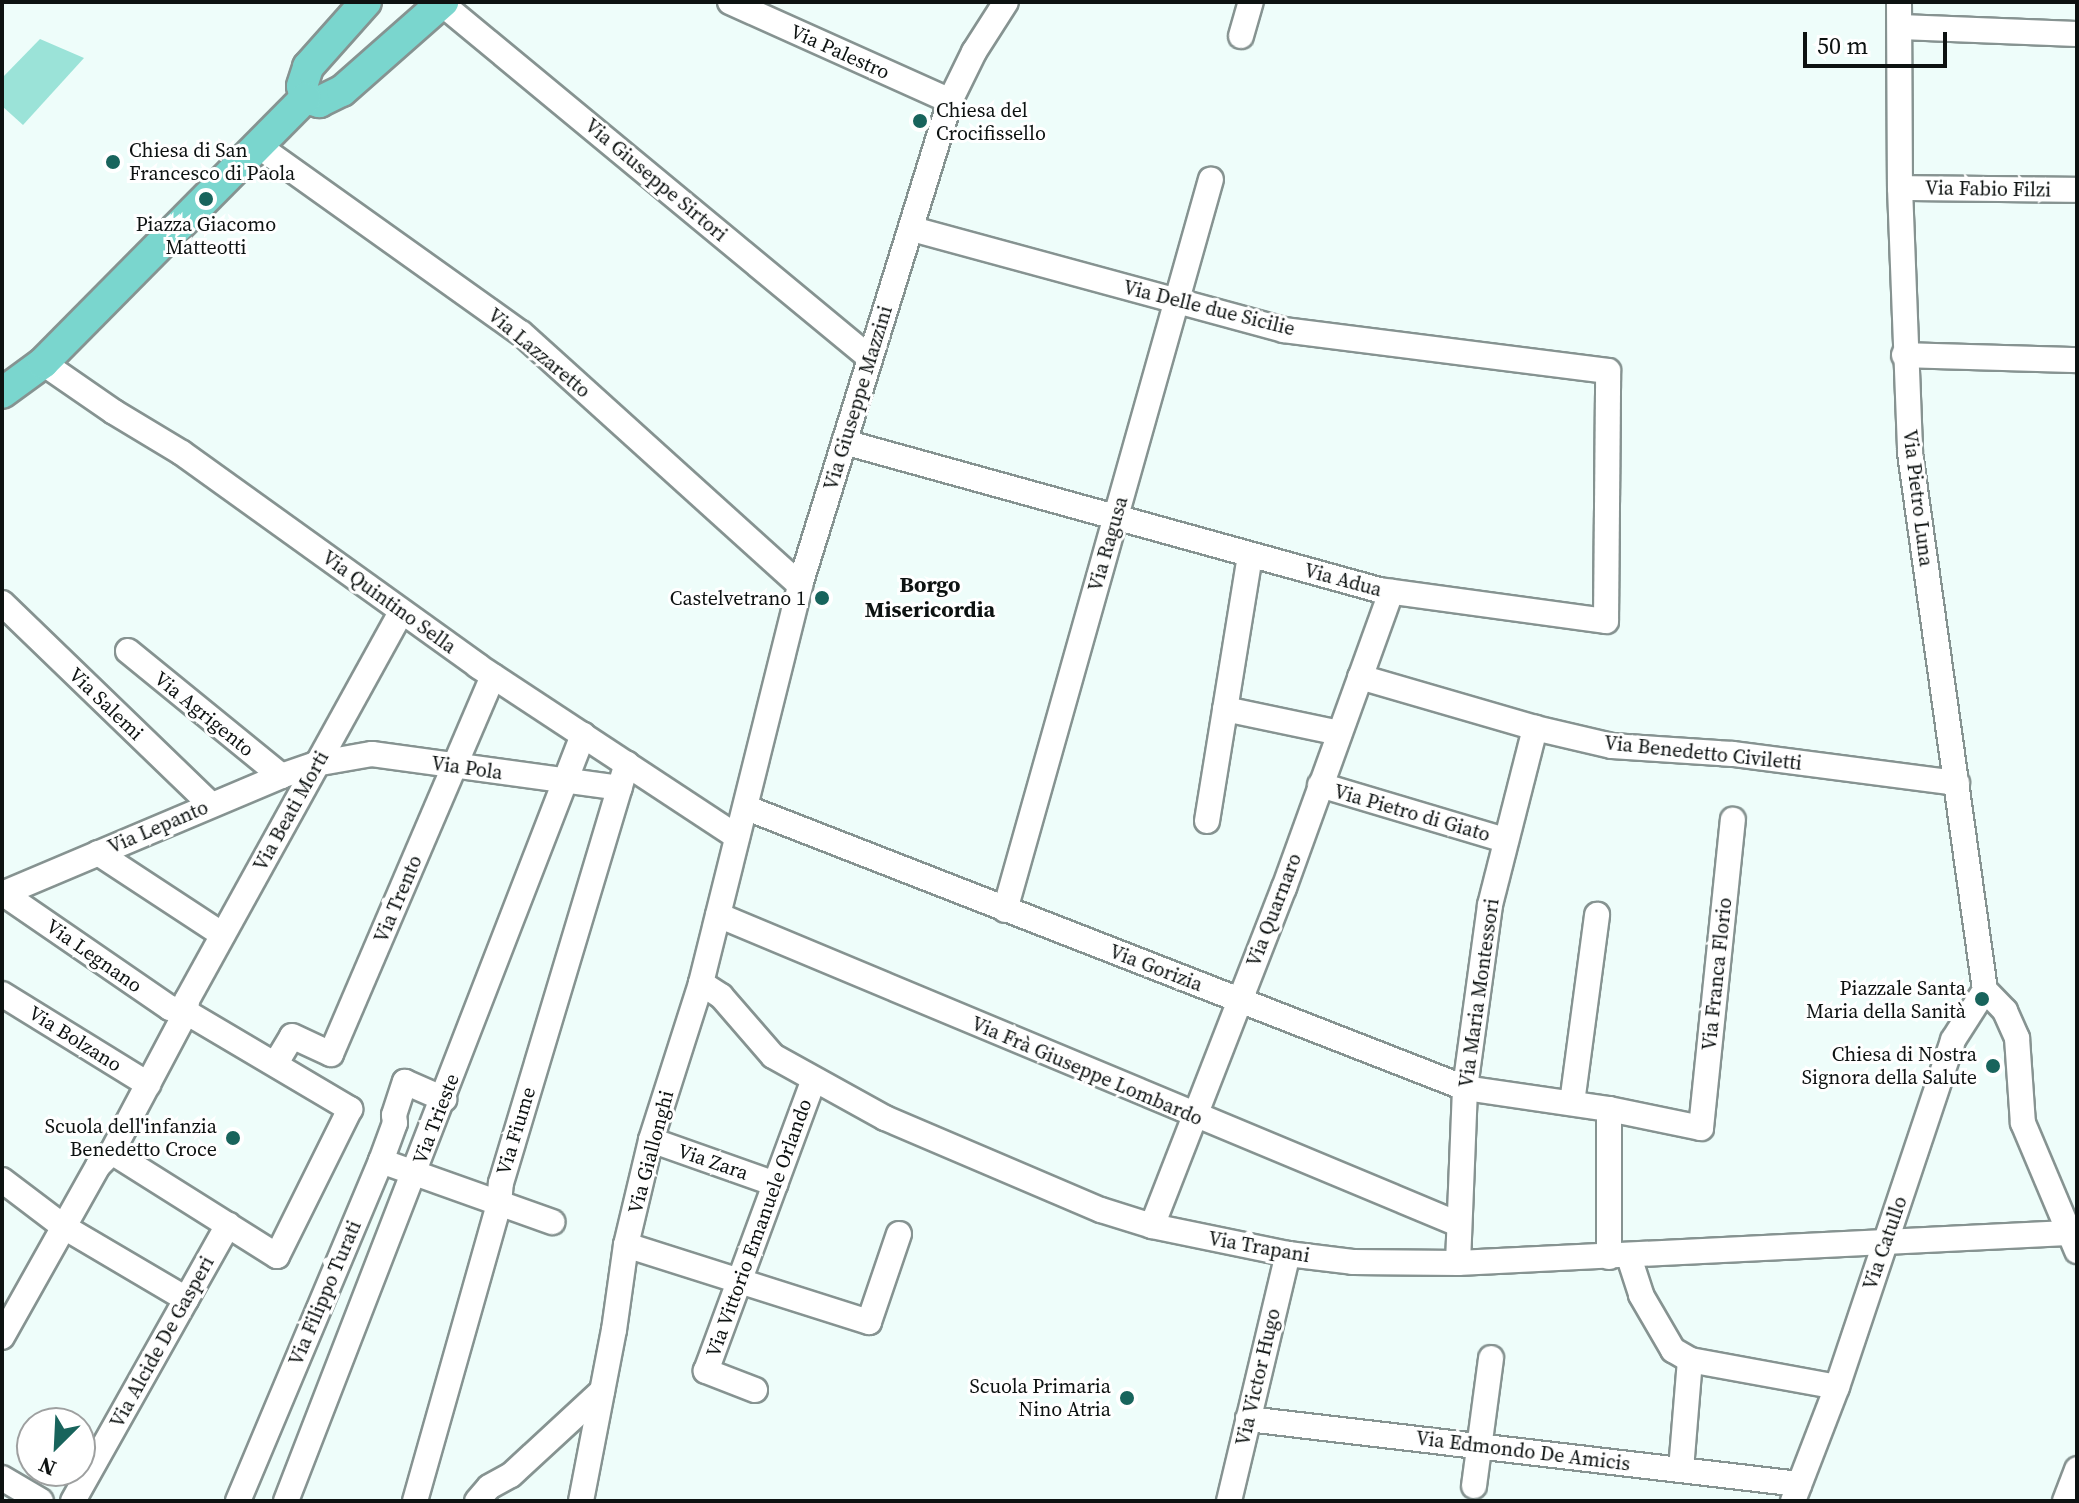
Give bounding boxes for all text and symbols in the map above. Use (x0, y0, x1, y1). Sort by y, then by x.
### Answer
scale bar (1807, 16, 1951, 66)
street label: Via Palestro (787, 19, 893, 85)
text: 50 m (1817, 29, 1868, 62)
place label: Chiesa del Crocifissello (936, 98, 1046, 145)
marker: Chiesa del Crocifissello (911, 112, 929, 130)
street label: Via Giuseppe Sirtori (580, 113, 732, 247)
place label: Chiesa di San Francesco di Paola (129, 138, 295, 185)
marker: Chiesa di San Francesco di Paola (104, 153, 122, 171)
street label: Via Fabio Filzi (1925, 176, 2051, 202)
marker: Piazza Giacomo Matteotti (197, 190, 215, 208)
place label: Piazza Giacomo Matteotti (136, 212, 276, 259)
street label: Via Delle due Sicilie (1121, 275, 1297, 341)
street label: Via Lazzaretto (483, 303, 595, 403)
street label: Via Giuseppe Mazzini (819, 303, 897, 493)
street label: Via Pietro Luna (1898, 428, 1938, 568)
street label: Via Ragusa (1083, 494, 1133, 594)
street label: Via Quintino Sella (317, 545, 461, 659)
street label: Via Adua (1301, 558, 1385, 602)
district label: Borgo Misericordia (865, 571, 995, 622)
place label: Castelvetrano 1 (670, 586, 806, 610)
marker: Castelvetrano 1 (813, 589, 831, 607)
street label: Via Salemi (64, 663, 148, 745)
street label: Via Agrigento (149, 666, 259, 762)
street label: Via Benedetto Civiletti (1603, 731, 1803, 775)
street label: Via Beati Morti (248, 747, 334, 875)
street label: Via Pola (430, 751, 504, 785)
street label: Via Pietro di Giato (1331, 779, 1493, 847)
street label: Via Lepanto (104, 795, 212, 859)
street label: Via Quarnaro (1241, 850, 1307, 970)
street label: Via Trento (369, 851, 427, 947)
street label: Via Franca Florio (1697, 896, 1737, 1052)
street label: Via Maria Montessori (1454, 897, 1504, 1089)
street label: Via Legnano (41, 914, 147, 998)
street label: Via Gorizia (1106, 939, 1206, 997)
place label: Piazzale Santa Maria della Sanità (1806, 976, 1966, 1023)
marker: Piazzale Santa Maria della Sanità (1973, 990, 1991, 1008)
street label: Via Bolzano (24, 1001, 126, 1077)
street label: Via Frà Giuseppe Lombardo (968, 1011, 1206, 1131)
place label: Chiesa di Nostra Signora della Salute (1802, 1042, 1977, 1089)
marker: Chiesa di Nostra Signora della Salute (1984, 1057, 2002, 1075)
street label: Via Trieste (408, 1070, 464, 1168)
street label: Via Fiume (491, 1084, 541, 1178)
street label: Via Giallonghi (623, 1088, 679, 1216)
street label: Via Vittorio Emanuele Orlando (701, 1095, 817, 1361)
place label: Scuola dell'infanzia Benedetto Croce (45, 1114, 217, 1161)
marker: Scuola dell'infanzia Benedetto Croce (224, 1129, 242, 1147)
street label: Via Zara (674, 1139, 752, 1185)
street label: Via Catullo (1858, 1193, 1912, 1293)
street label: Via Filippo Turati (284, 1217, 366, 1369)
street label: Via Trapani (1206, 1226, 1312, 1268)
street label: Via Alcide De Gasperi (105, 1252, 219, 1432)
street label: Via Victor Hugo (1230, 1306, 1286, 1448)
place label: Scuola Primaria Nino Atria (969, 1374, 1111, 1421)
marker: Scuola Primaria Nino Atria (1118, 1389, 1136, 1407)
north arrow (16, 1407, 96, 1487)
street label: Via Edmondo De Amicis (1414, 1426, 1632, 1476)
text: N (34, 1450, 60, 1484)

